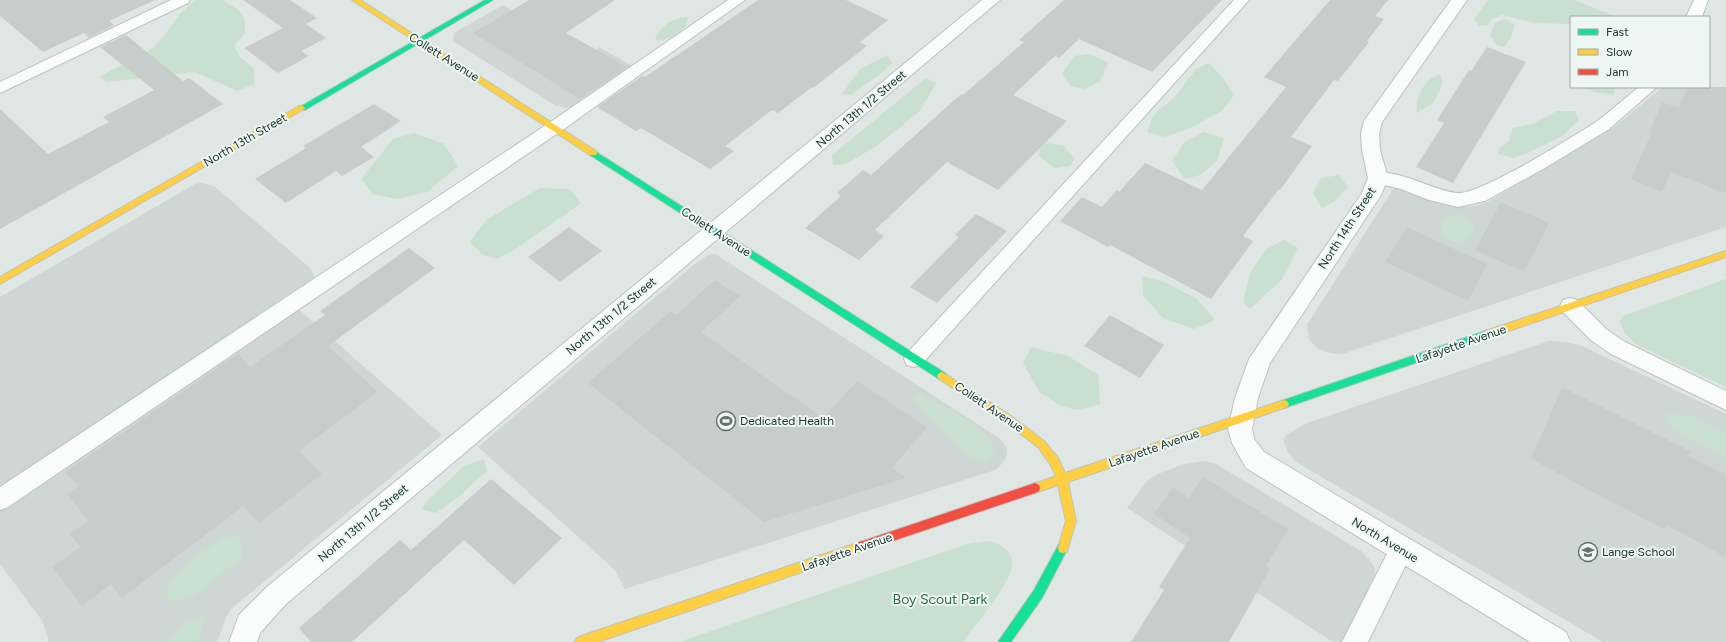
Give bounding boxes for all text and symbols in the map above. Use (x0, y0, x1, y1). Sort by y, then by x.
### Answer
legend (1570, 16, 1710, 88)
text: Fast (1606, 25, 1629, 39)
street label: Collett Avenue (406, 30, 482, 84)
text: Slow (1606, 45, 1633, 59)
text: Jam (1606, 65, 1629, 79)
street label: North 13th 1/2 Street (813, 67, 909, 151)
street label: North 13th Street (201, 110, 290, 170)
street label: North 14th Street (1315, 184, 1379, 272)
street label: Collett Avenue (679, 204, 754, 260)
street label: North 13th 1/2 Street (563, 274, 659, 358)
street label: Lafayette Avenue (1414, 322, 1508, 366)
street label: Collett Avenue (952, 379, 1026, 435)
sports icon: Dedicated Health (715, 410, 737, 432)
place label: Dedicated Health (740, 414, 834, 428)
street label: Lafayette Avenue (1107, 426, 1201, 470)
street label: North 13th 1/2 Street (315, 481, 411, 565)
street label: North Avenue (1349, 515, 1421, 566)
street label: Lafayette Avenue (800, 530, 894, 574)
school or university icon: Lange School (1577, 541, 1599, 563)
place label: Lange School (1602, 545, 1675, 559)
park label: Boy Scout Park (893, 591, 988, 608)

